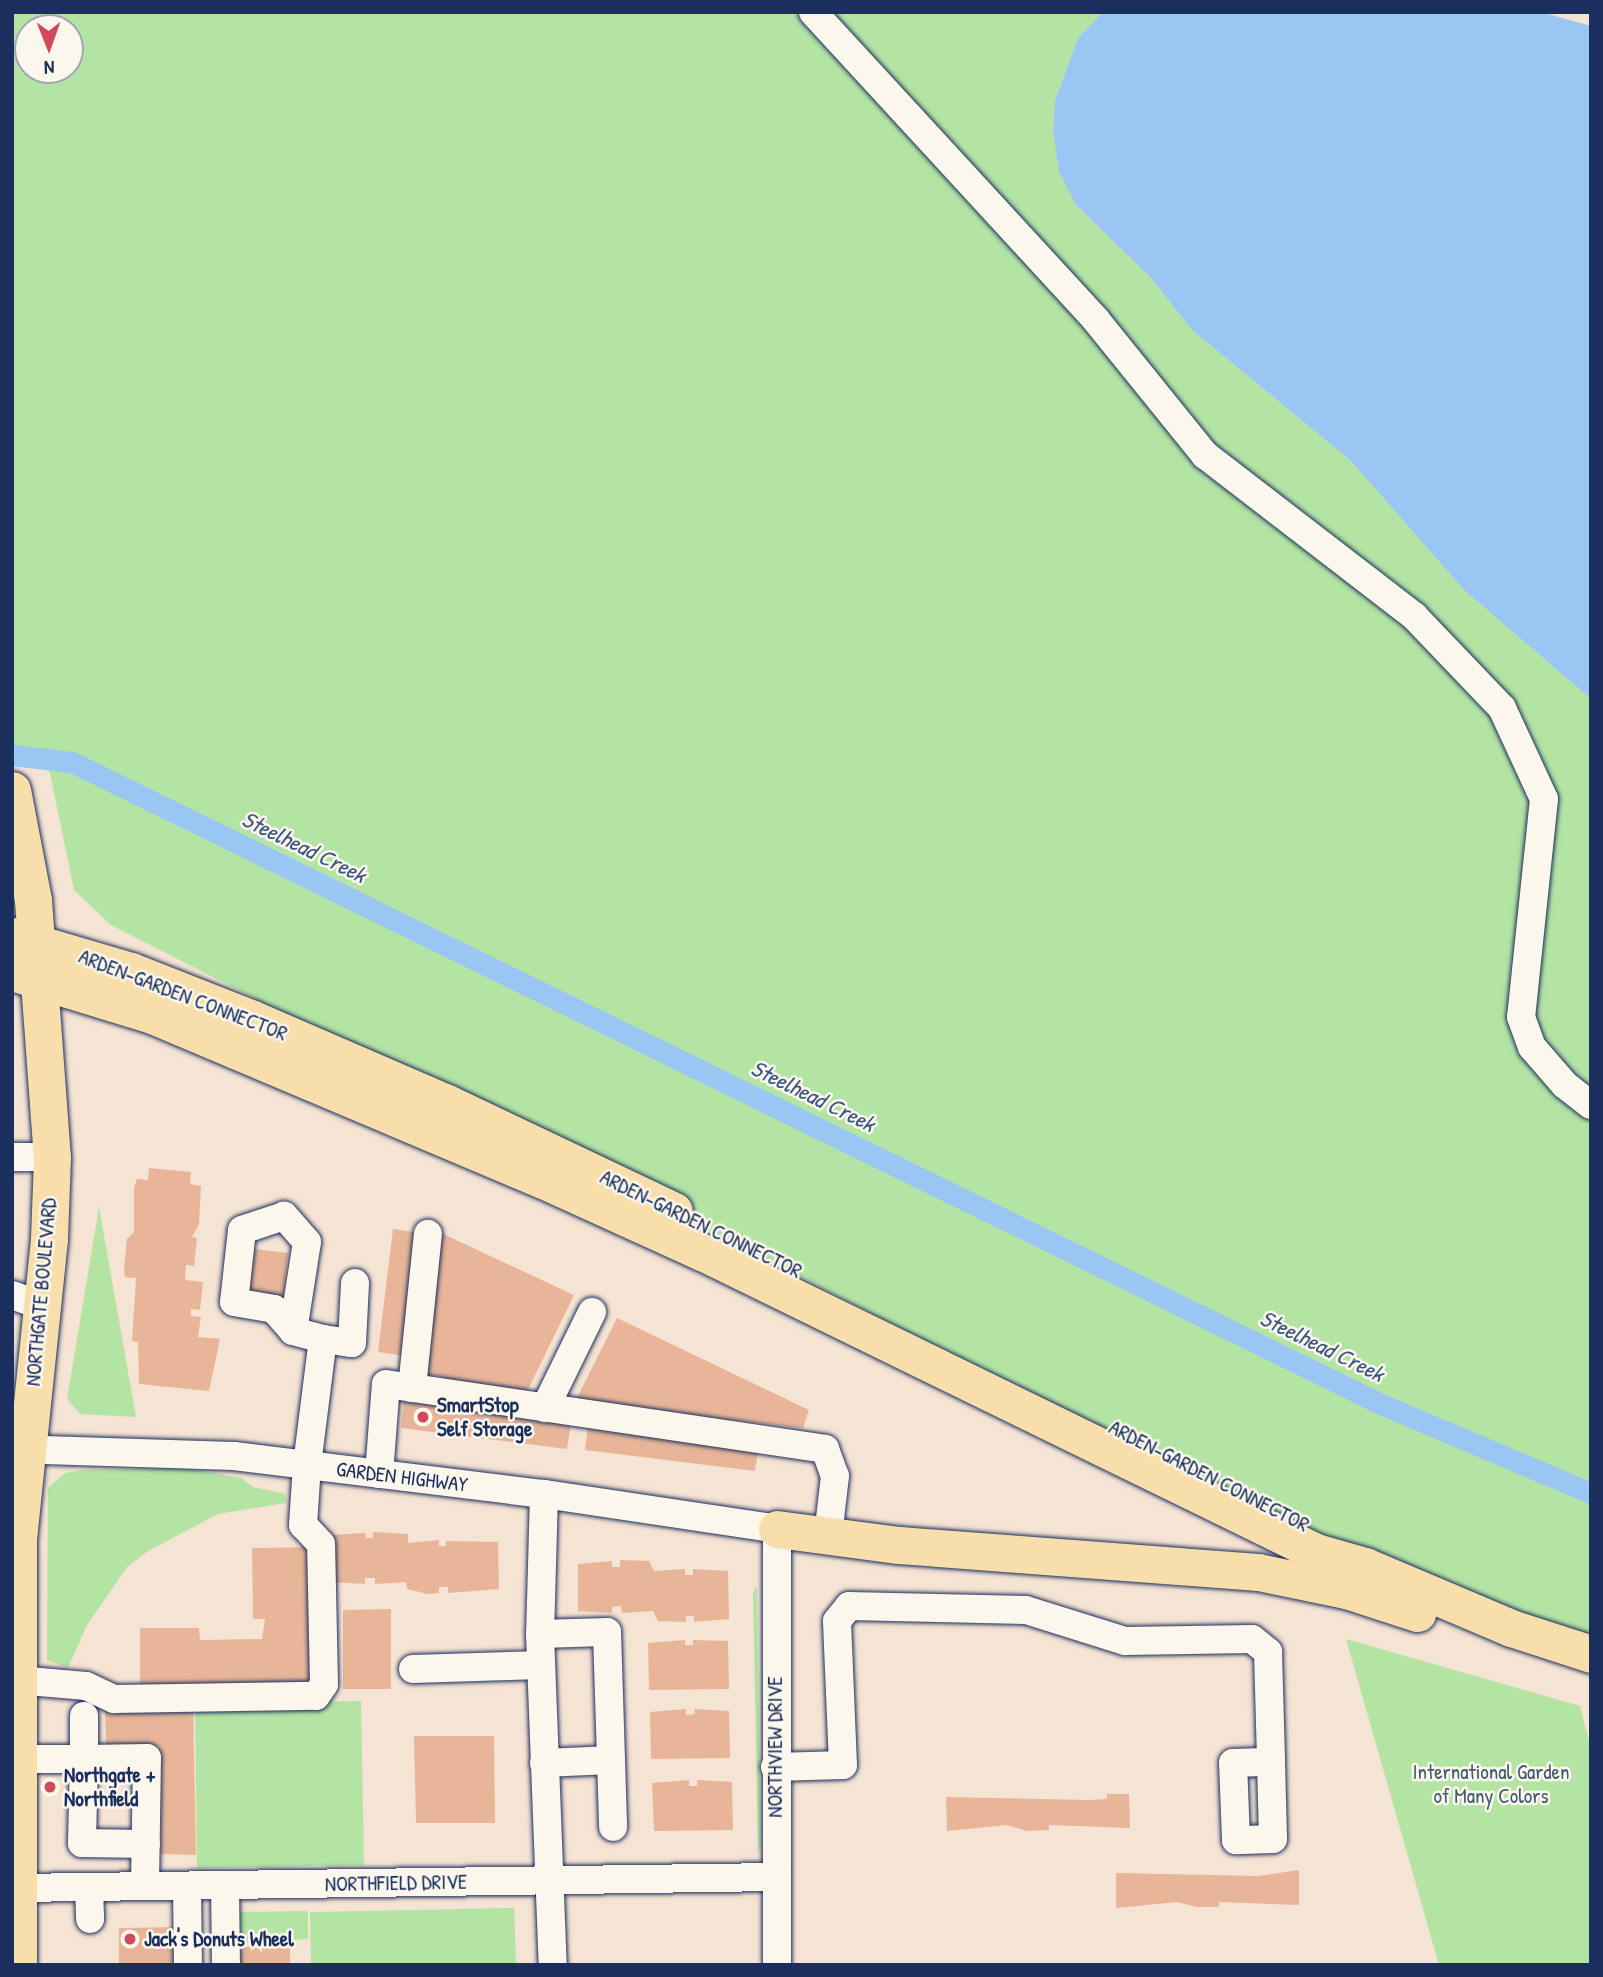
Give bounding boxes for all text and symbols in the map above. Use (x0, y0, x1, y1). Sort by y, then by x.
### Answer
north arrow (14, 14, 84, 84)
text: N (44, 55, 55, 81)
water label: Steelhead Creek (238, 805, 370, 889)
street label: ARDEN-GARDEN CONNECTOR (75, 944, 291, 1046)
water label: Steelhead Creek (747, 1054, 879, 1138)
street label: ARDEN-GARDEN CONNECTOR (596, 1164, 806, 1284)
street label: NORTHGATE BOULEVARD (20, 1197, 62, 1387)
water label: Steelhead Creek (1256, 1304, 1388, 1388)
place label: SmartStop Self Storage (437, 1392, 532, 1442)
marker: SmartStop Self Storage (415, 1409, 431, 1425)
street label: ARDEN-GARDEN CONNECTOR (1105, 1415, 1313, 1537)
street label: GARDEN HIGHWAY (335, 1456, 469, 1498)
street label: NORTHVIEW DRIVE (762, 1676, 788, 1818)
park label: International Garden of Many Colors (1413, 1759, 1569, 1809)
place label: Northgate + Northfield (64, 1762, 156, 1812)
marker: Northgate + Northfield (42, 1779, 58, 1795)
street label: NORTHFIELD DRIVE (325, 1869, 467, 1897)
place label: Jack's Donuts Wheel (144, 1926, 294, 1952)
marker: Jack's Donuts Wheel (122, 1931, 138, 1947)

